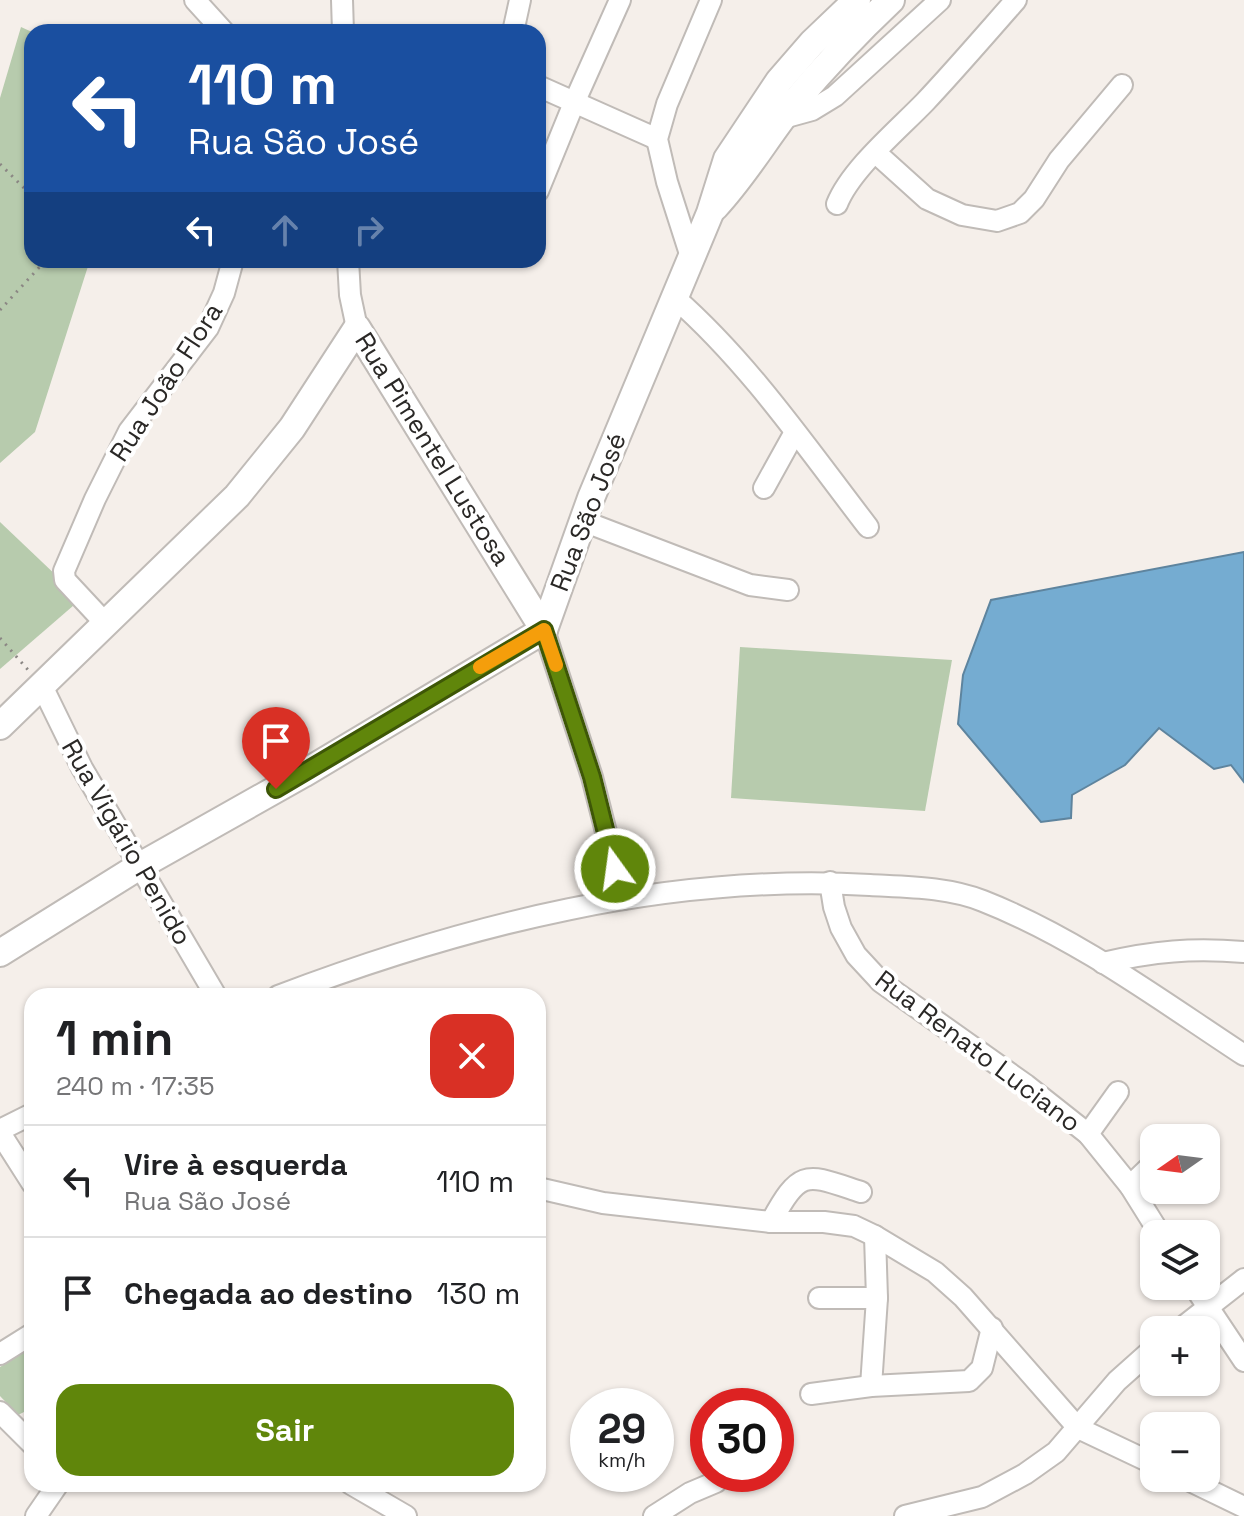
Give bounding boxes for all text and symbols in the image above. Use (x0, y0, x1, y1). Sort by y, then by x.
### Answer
text: 110 m (188, 49, 337, 120)
icon: left (56, 56, 160, 160)
text: Rua São José (188, 119, 419, 165)
icon: left (179, 208, 223, 252)
icon: ahead (263, 208, 307, 252)
icon: right (347, 208, 391, 252)
street label: Rua João Flora (102, 296, 230, 468)
street label: Rua Pimentel Lustosa (347, 326, 519, 572)
street label: Rua São José (542, 428, 634, 596)
pin (242, 707, 310, 789)
icon: arrive (254, 719, 298, 763)
street label: Rua Vigário Penido (54, 733, 200, 951)
position arrow (573, 827, 657, 911)
street label: Rua Renato Luciano (868, 963, 1088, 1139)
text: 1 min (56, 1008, 173, 1069)
button: close (430, 1014, 514, 1098)
text: 240 m · 17:35 (56, 1069, 214, 1103)
north arrow (1140, 1124, 1220, 1204)
map controls (1140, 1124, 1220, 1492)
text: Vire à esquerda (124, 1145, 348, 1184)
icon: left (56, 1159, 100, 1203)
text: 110 m (436, 1162, 514, 1201)
text: Rua São José (124, 1184, 291, 1218)
button: layers (1140, 1220, 1220, 1300)
icon: arrive (56, 1271, 100, 1315)
text: Chegada ao destino (124, 1274, 413, 1313)
text: 130 m (437, 1274, 520, 1313)
button: + (1140, 1316, 1220, 1396)
button: Sair (56, 1384, 514, 1476)
speed limit sign: 30 (690, 1388, 794, 1492)
text: 29 (598, 1404, 646, 1455)
button: − (1140, 1412, 1220, 1492)
text: km/h (598, 1447, 646, 1473)

